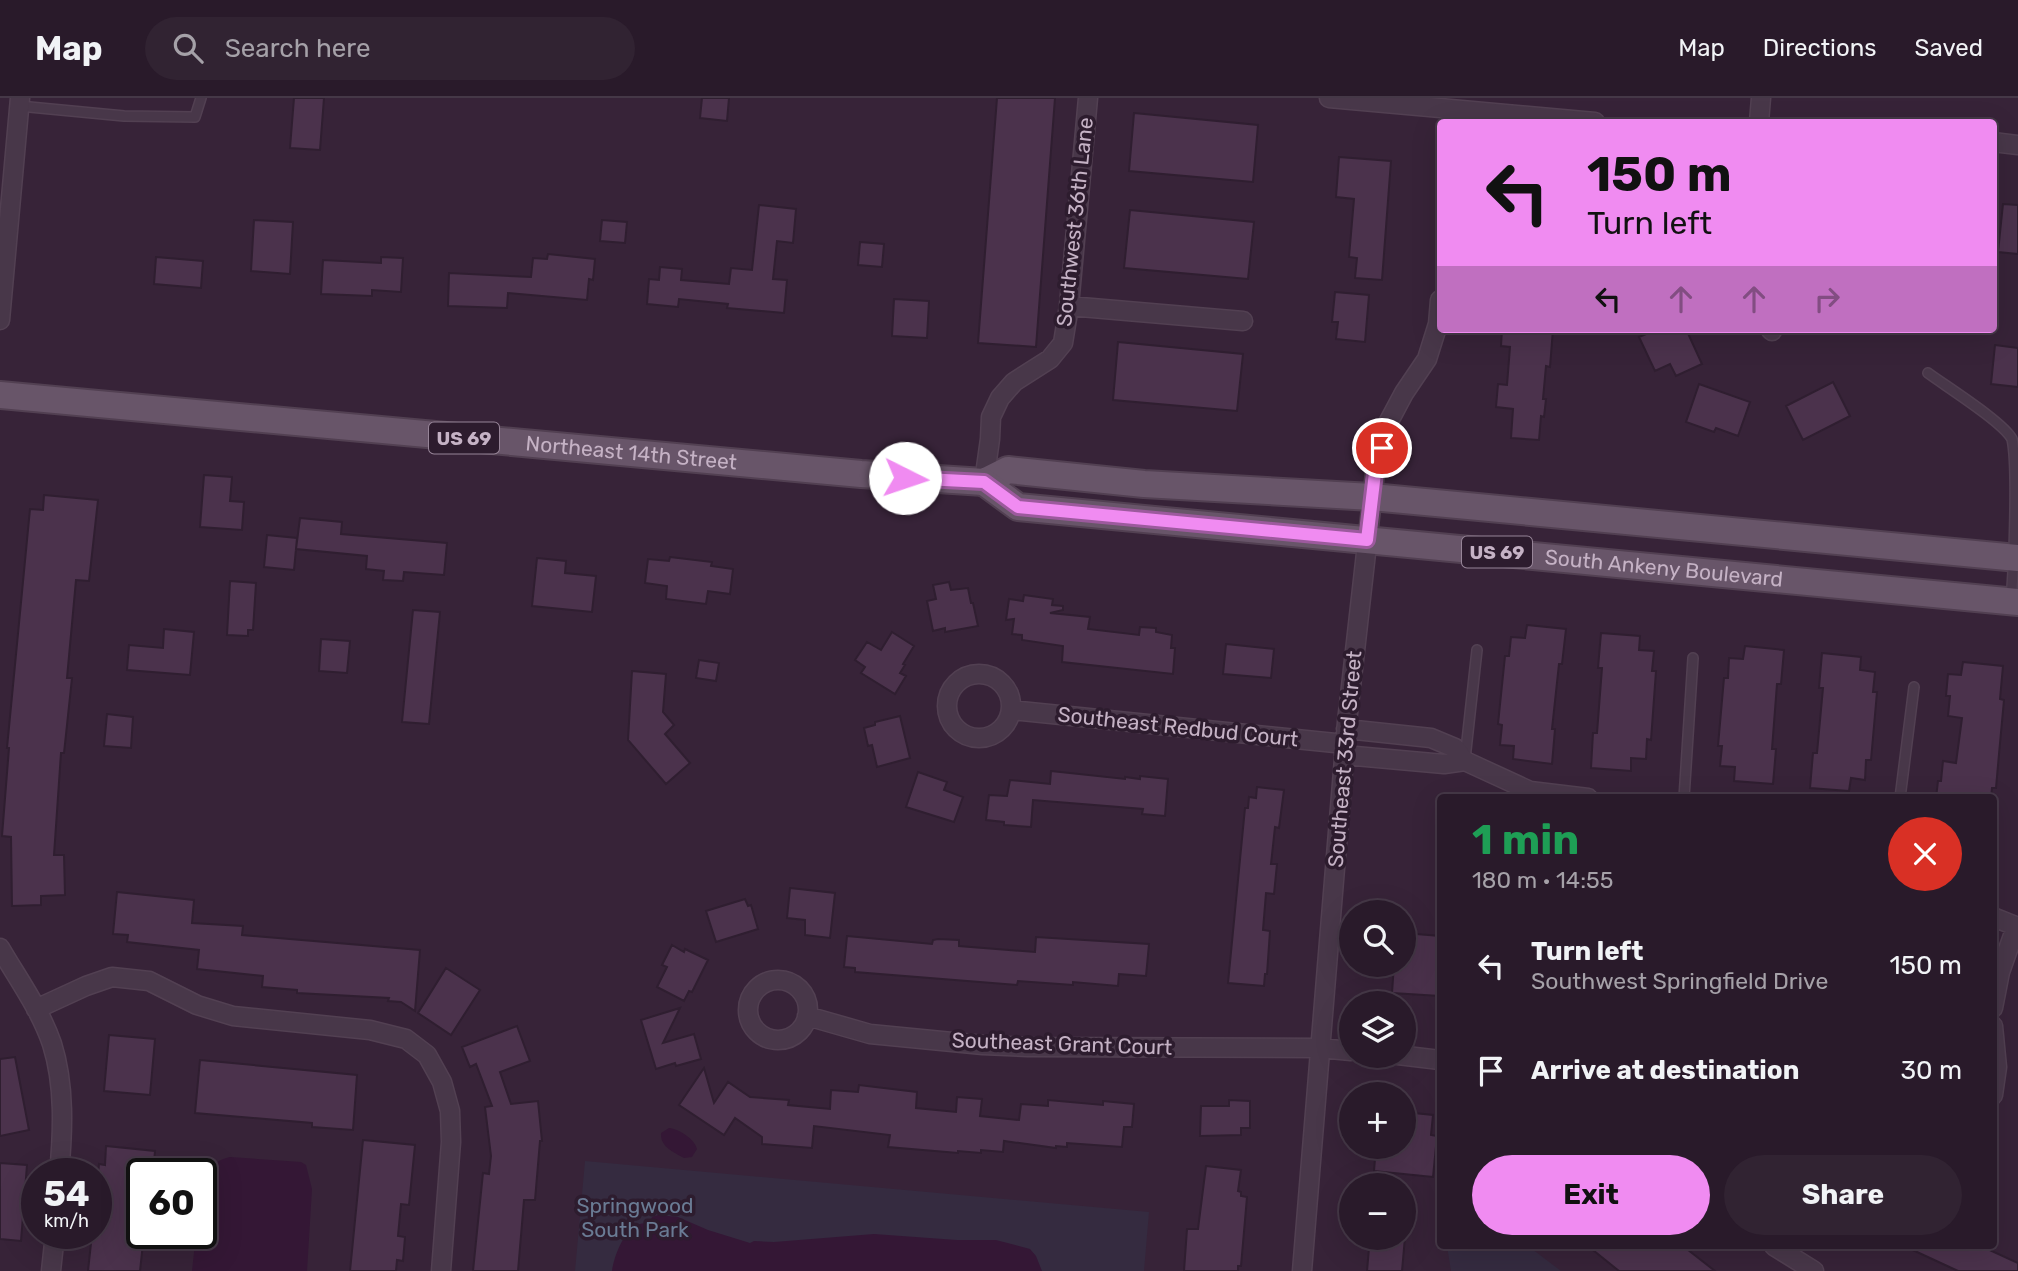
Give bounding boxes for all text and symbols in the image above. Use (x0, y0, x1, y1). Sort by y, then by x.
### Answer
search box (145, 17, 635, 80)
text: Map (35, 29, 103, 68)
icon: search (169, 29, 207, 67)
text: Search here (225, 33, 370, 64)
text: Map (1678, 34, 1725, 62)
text: Directions (1763, 34, 1876, 62)
text: Saved (1914, 34, 1983, 62)
street label: Southwest 36th Lane (1051, 116, 1098, 328)
text: 150 m (1587, 145, 1732, 203)
icon: left (1472, 147, 1563, 238)
text: Turn left (1587, 204, 1712, 242)
icon: left (1589, 280, 1627, 318)
icon: ahead (1662, 280, 1700, 318)
icon: ahead (1735, 280, 1773, 318)
icon: right (1808, 280, 1846, 318)
pin (1352, 418, 1412, 478)
road number: US 69 (429, 422, 499, 454)
icon: arrive (1363, 429, 1401, 467)
street label: Northeast 14th Street (525, 430, 738, 475)
position arrow (868, 441, 942, 515)
road number: US 69 (1462, 536, 1532, 568)
street label: South Ankeny Boulevard (1544, 544, 1784, 592)
street label: Southeast 33rd Street (1323, 650, 1366, 868)
street label: Southeast Redbud Court (1057, 701, 1300, 752)
text: 1 min (1472, 815, 1579, 865)
button: close (1888, 817, 1962, 891)
text: 180 m · 14:55 (1472, 866, 1613, 894)
map controls (1339, 900, 1416, 1250)
button: search (1339, 900, 1416, 977)
text: Turn left (1531, 936, 1643, 967)
icon: left (1472, 947, 1510, 985)
text: 150 m (1889, 950, 1962, 981)
text: Southwest Springfield Drive (1531, 967, 1828, 995)
button: layers (1339, 991, 1416, 1068)
street label: Southeast Grant Court (951, 1027, 1173, 1060)
icon: arrive (1472, 1052, 1510, 1090)
text: Arrive at destination (1531, 1055, 1799, 1086)
text: 30 m (1900, 1055, 1962, 1086)
button: + (1339, 1082, 1416, 1159)
button: Exit (1472, 1155, 1710, 1235)
button: Share (1724, 1155, 1962, 1235)
speed limit sign: 60 (126, 1158, 217, 1249)
text: 54 (43, 1173, 90, 1215)
button: − (1339, 1173, 1416, 1250)
park label: Springwood South Park (576, 1193, 694, 1242)
text: km/h (44, 1210, 89, 1232)

